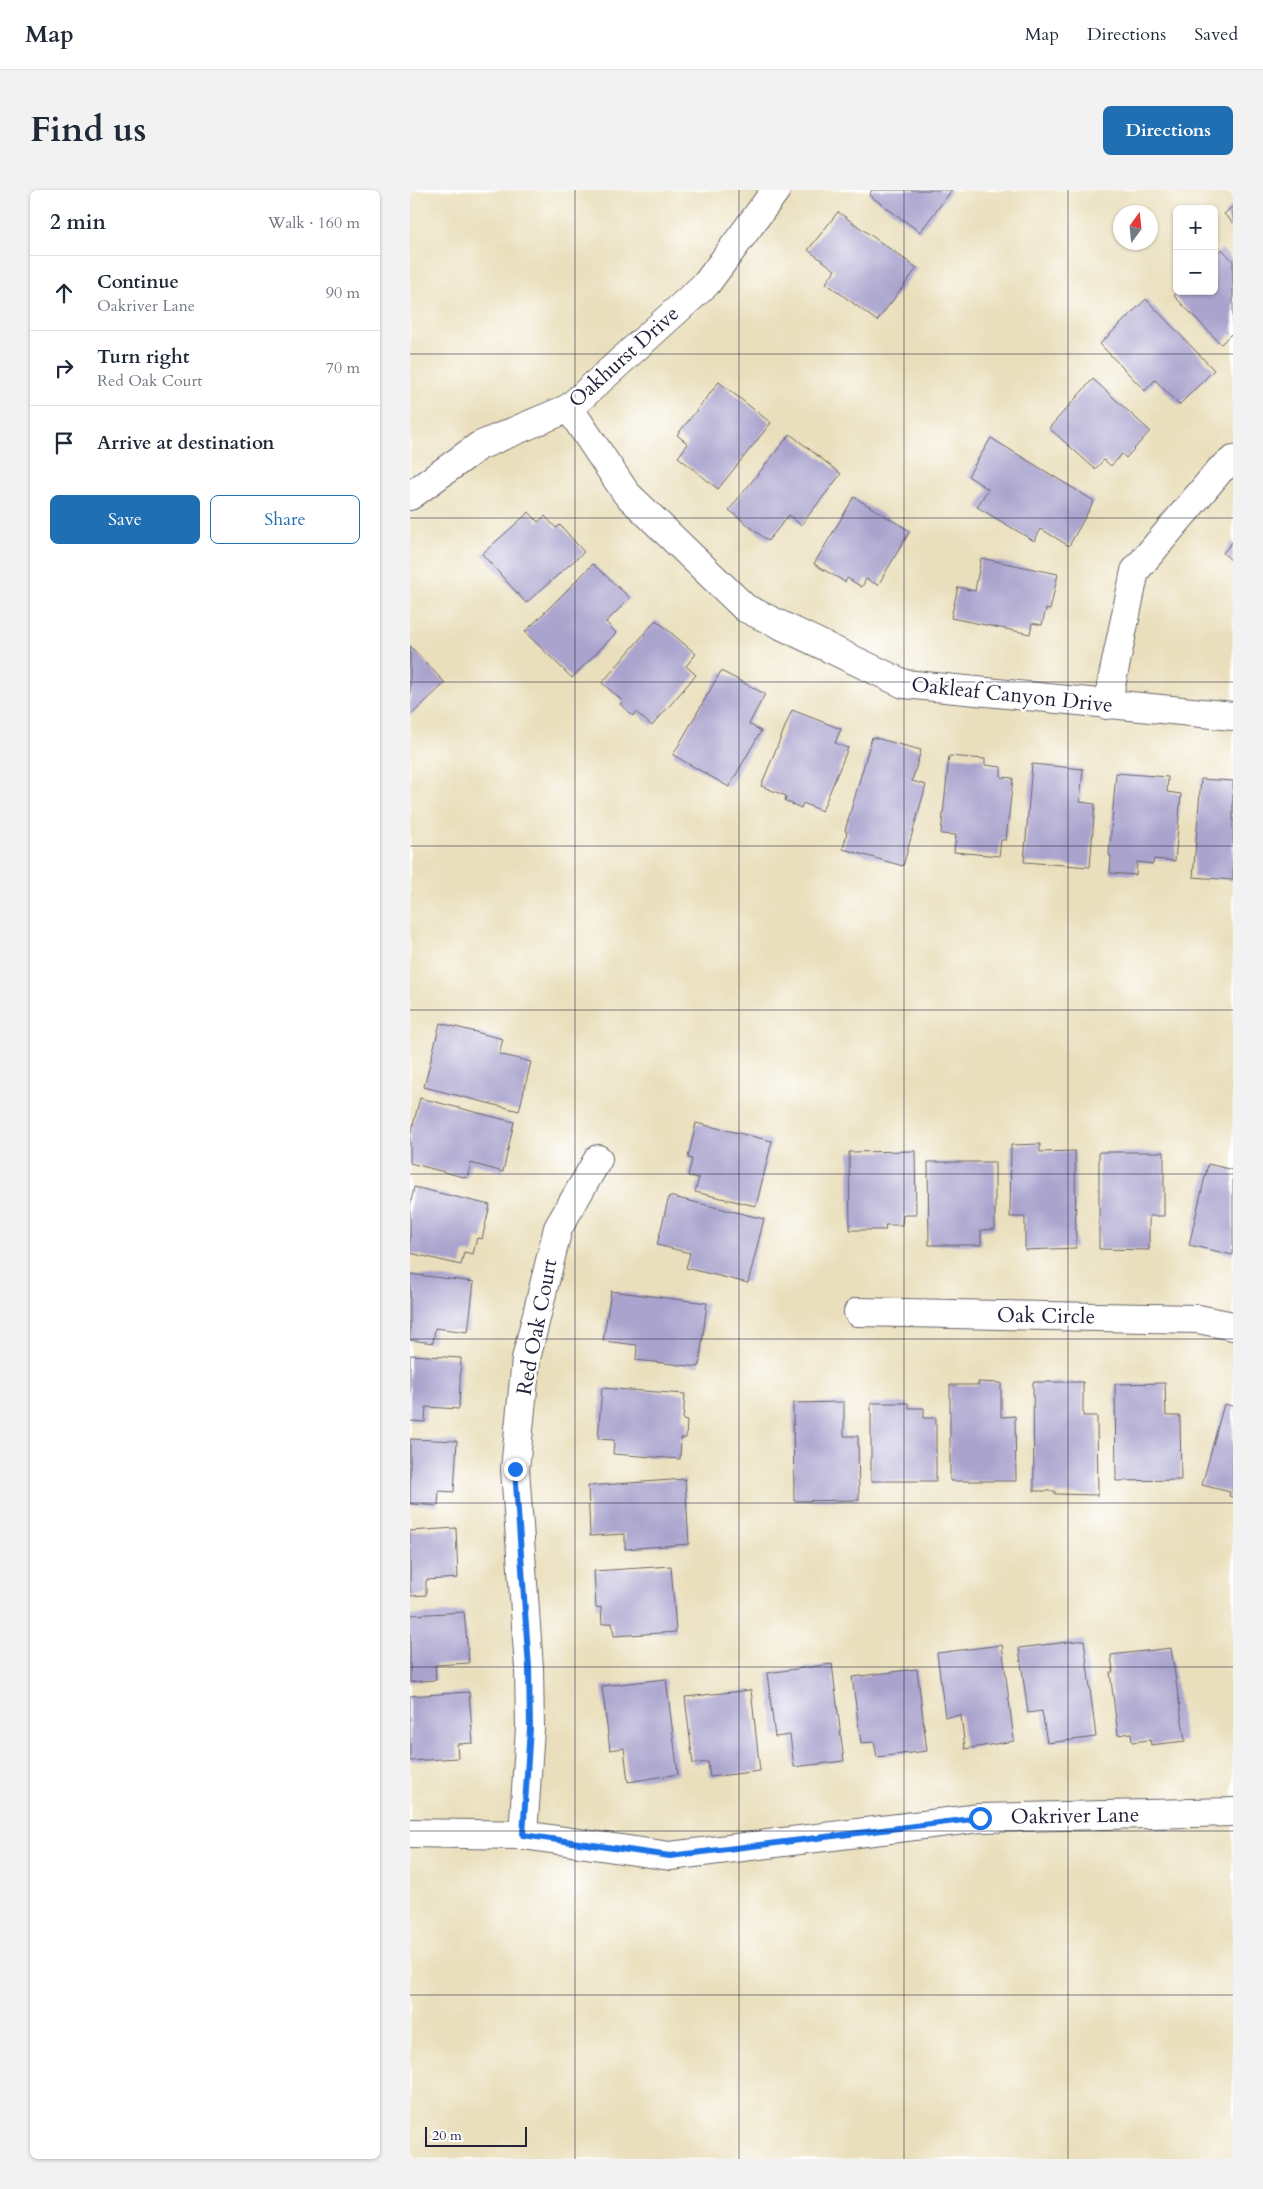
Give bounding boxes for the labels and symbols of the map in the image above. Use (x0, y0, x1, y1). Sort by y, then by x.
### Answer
north arrow (1113, 205, 1158, 250)
street label: Oakhurst Drive (563, 300, 685, 414)
street label: Oakleaf Canyon Drive (910, 670, 1114, 720)
street label: Red Oak Court (510, 1256, 564, 1398)
street label: Oak Circle (997, 1301, 1095, 1331)
route end (504, 1458, 527, 1481)
street label: Oakriver Lane (1010, 1800, 1140, 1832)
route start (969, 1807, 992, 1830)
scale bar (425, 2124, 528, 2147)

